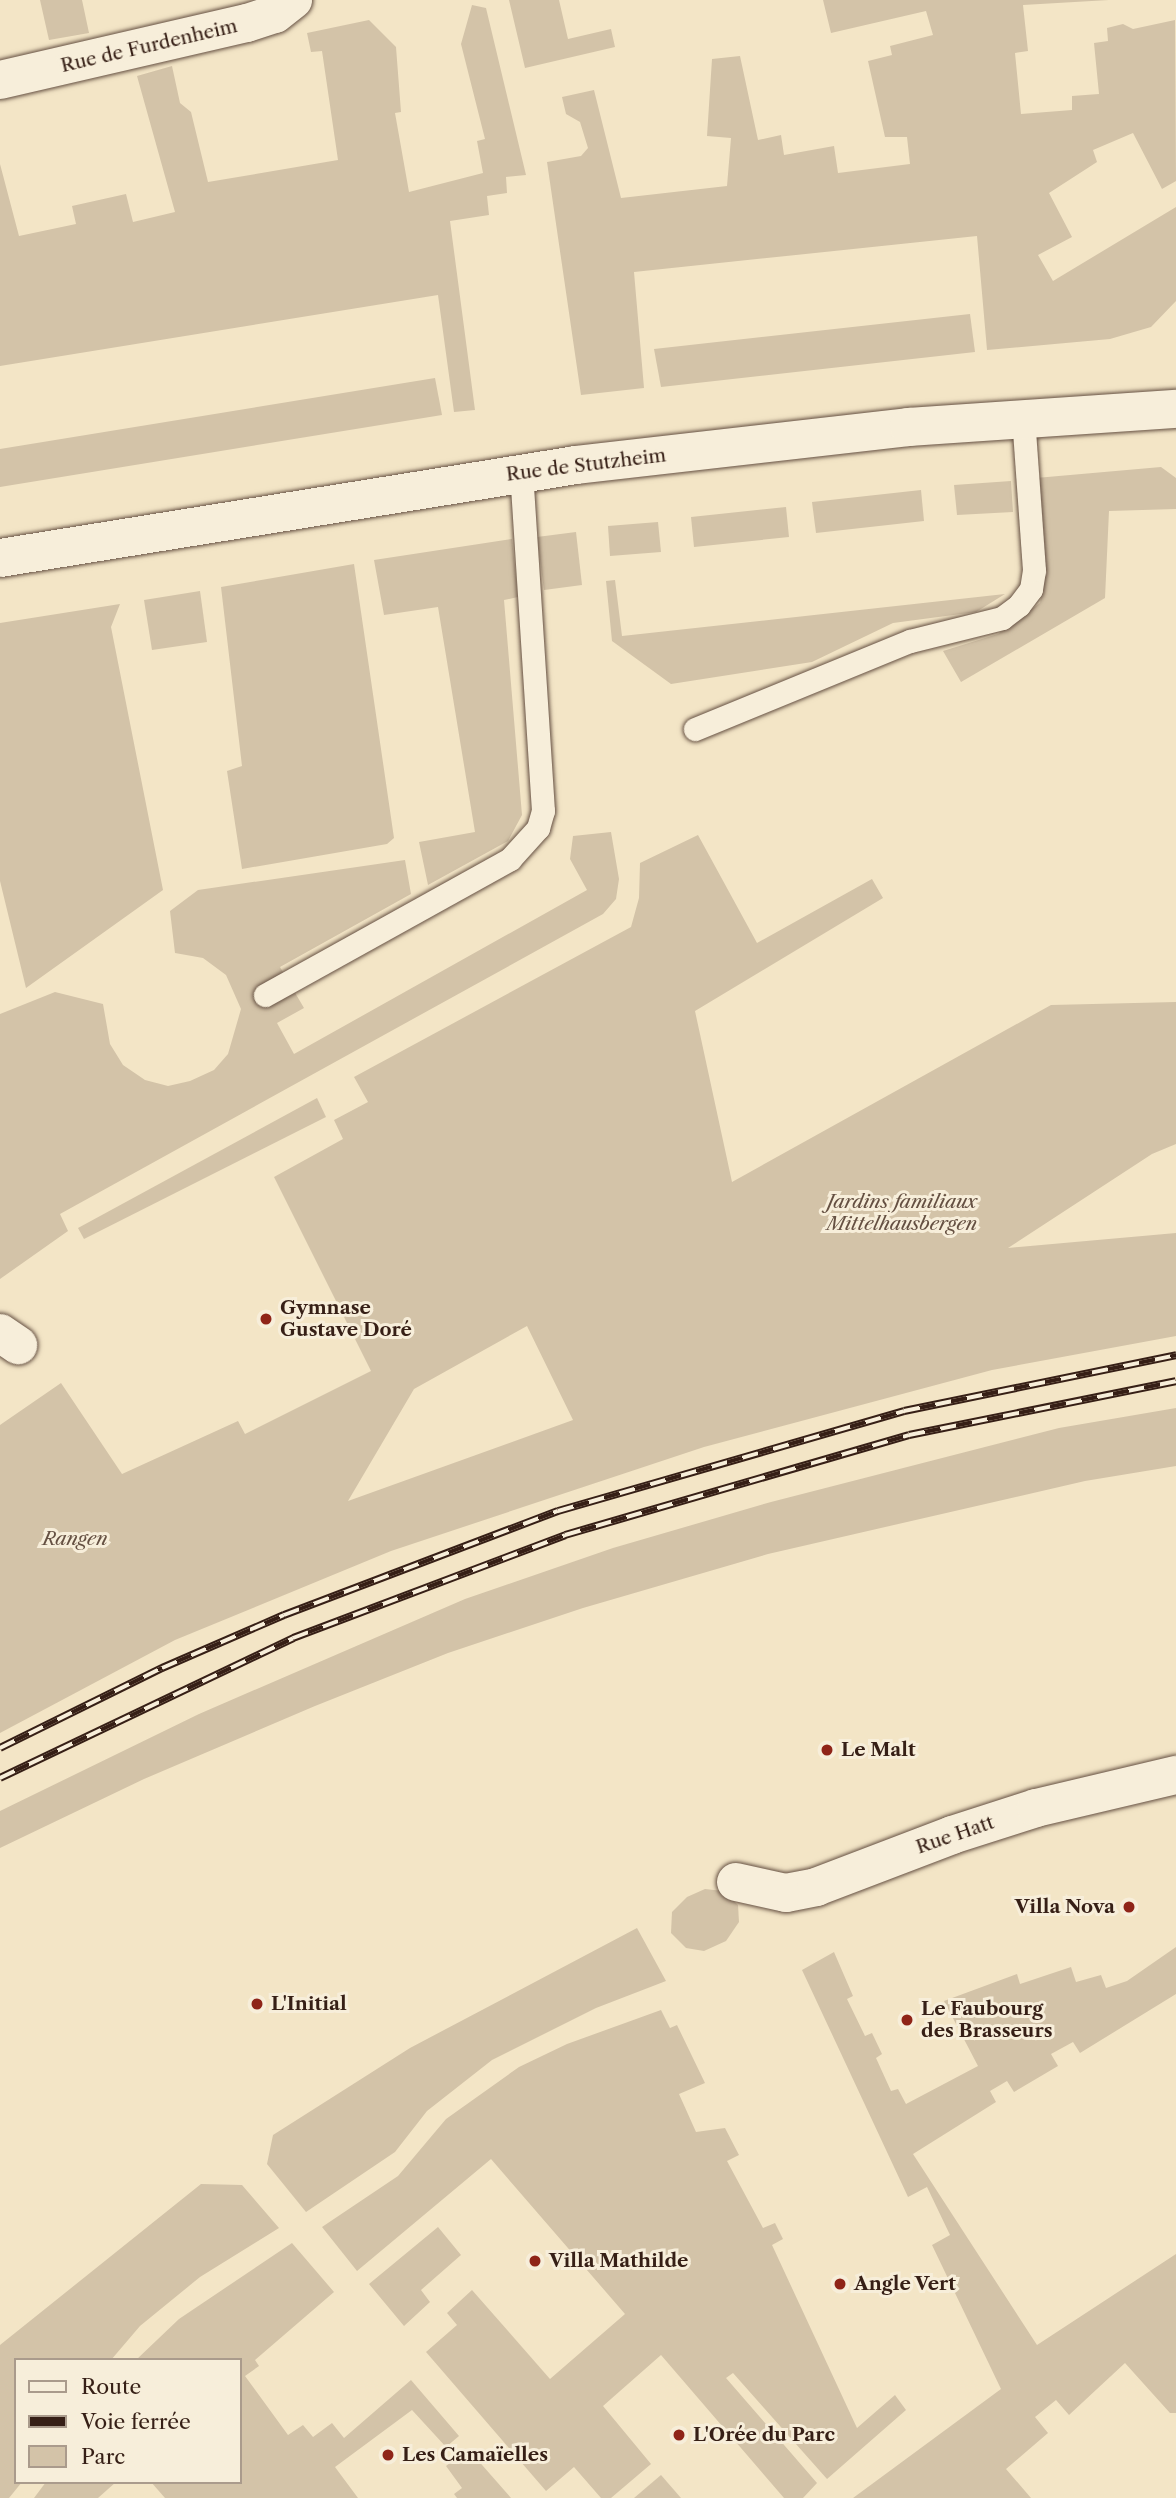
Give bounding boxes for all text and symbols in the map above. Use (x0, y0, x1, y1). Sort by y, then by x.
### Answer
street label: Rue de Furdenheim (59, 15, 239, 77)
street label: Rue de Stutzheim (505, 444, 667, 486)
park label: Jardins familiaux Mittelhausbergen (827, 1191, 977, 1235)
place label: Gymnase Gustave Doré (280, 1297, 412, 1341)
marker: Gymnase Gustave Doré (258, 1311, 274, 1327)
park label: Rangen (42, 1528, 108, 1550)
place label: Le Malt (841, 1739, 916, 1761)
marker: Le Malt (819, 1742, 835, 1758)
street label: Rue Hatt (913, 1811, 997, 1859)
place label: Villa Nova (1015, 1896, 1115, 1918)
marker: Villa Nova (1121, 1899, 1137, 1915)
place label: L'Initial (271, 1993, 347, 2015)
marker: L'Initial (249, 1996, 265, 2012)
place label: Le Faubourg des Brasseurs (921, 1998, 1053, 2042)
marker: Le Faubourg des Brasseurs (899, 2012, 915, 2028)
place label: Villa Mathilde (549, 2250, 689, 2272)
marker: Villa Mathilde (527, 2253, 543, 2269)
place label: Angle Vert (854, 2273, 957, 2295)
marker: Angle Vert (832, 2276, 848, 2292)
legend (14, 2358, 242, 2484)
text: Route (81, 2374, 141, 2399)
text: Voie ferrée (81, 2409, 191, 2434)
place label: L'Orée du Parc (693, 2424, 835, 2446)
marker: L'Orée du Parc (671, 2427, 687, 2443)
text: Parc (81, 2444, 125, 2469)
place label: Les Camaïelles (402, 2444, 548, 2466)
marker: Les Camaïelles (380, 2447, 396, 2463)

